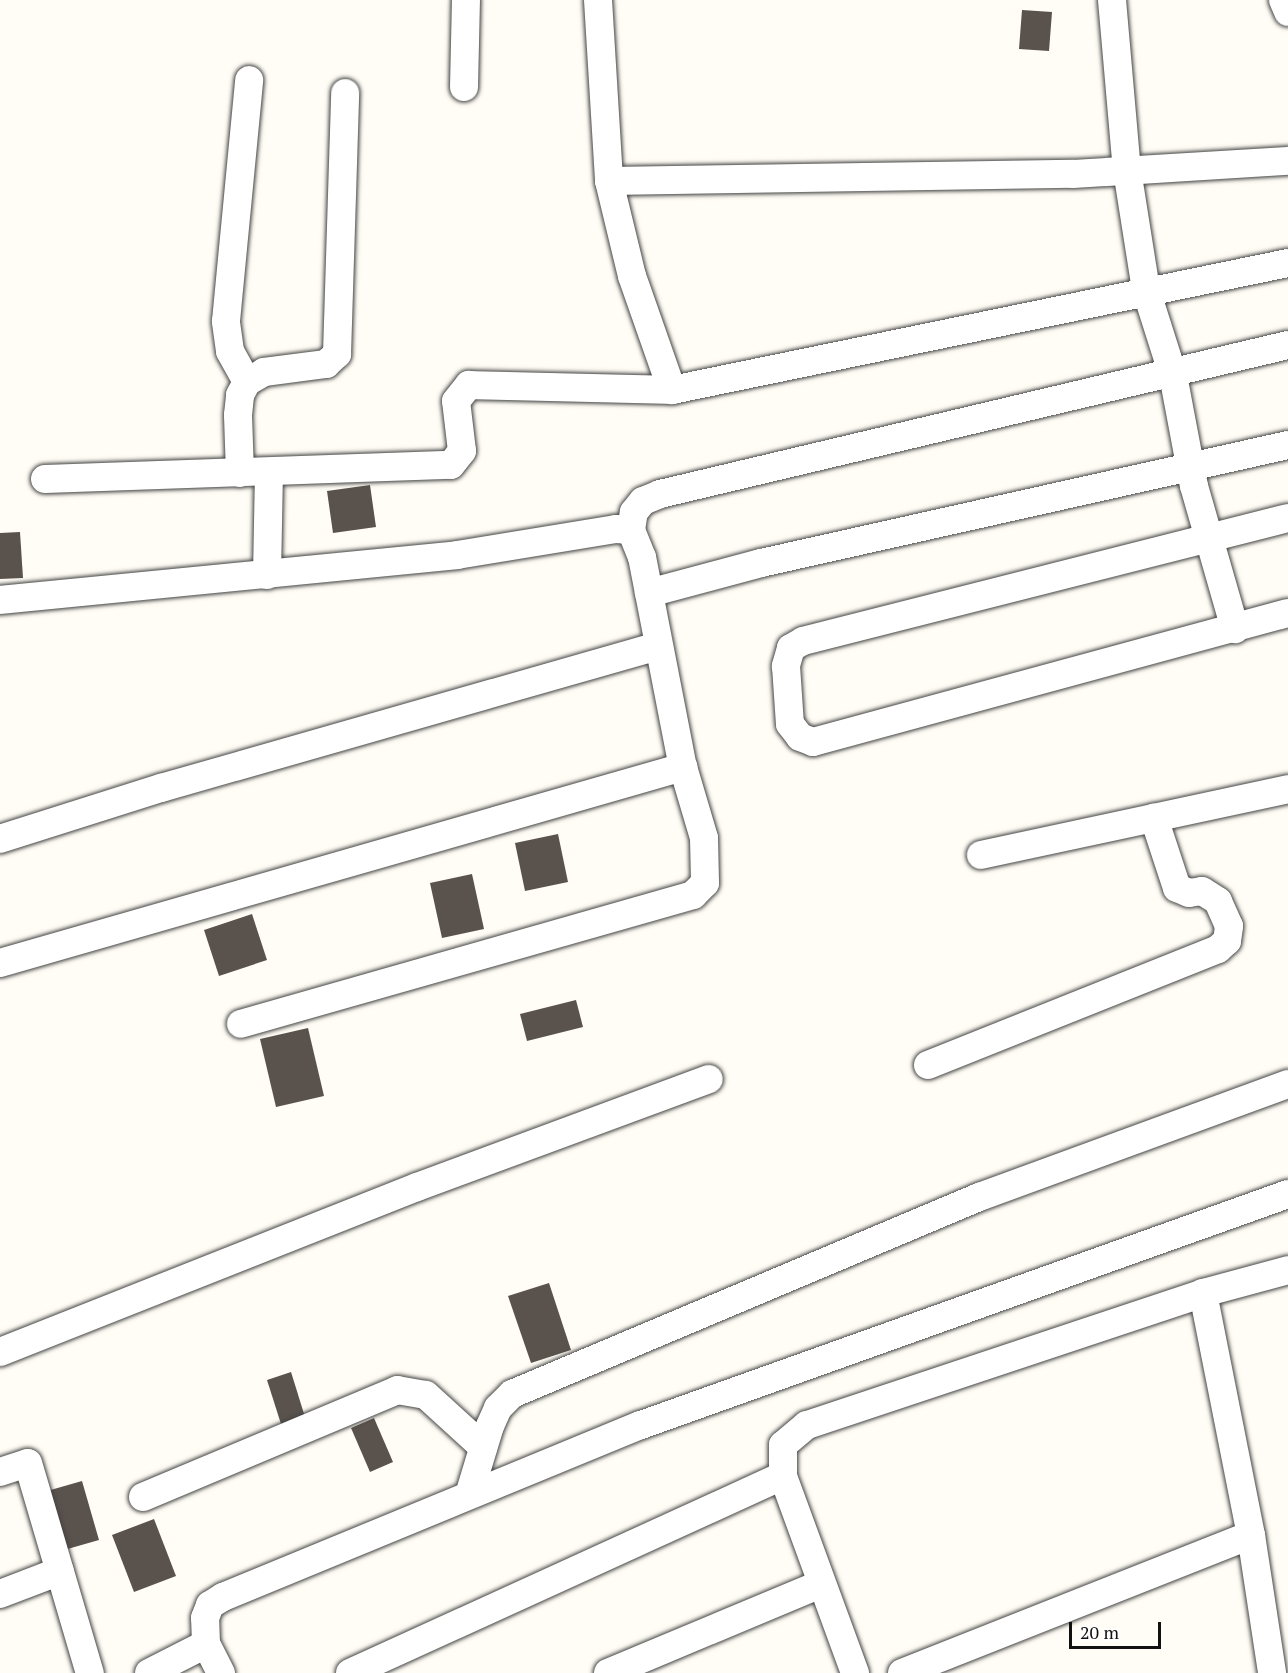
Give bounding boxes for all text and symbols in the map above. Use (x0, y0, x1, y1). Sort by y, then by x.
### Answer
scale bar (1072, 1610, 1164, 1648)
text: 20 m (1080, 1620, 1119, 1644)

